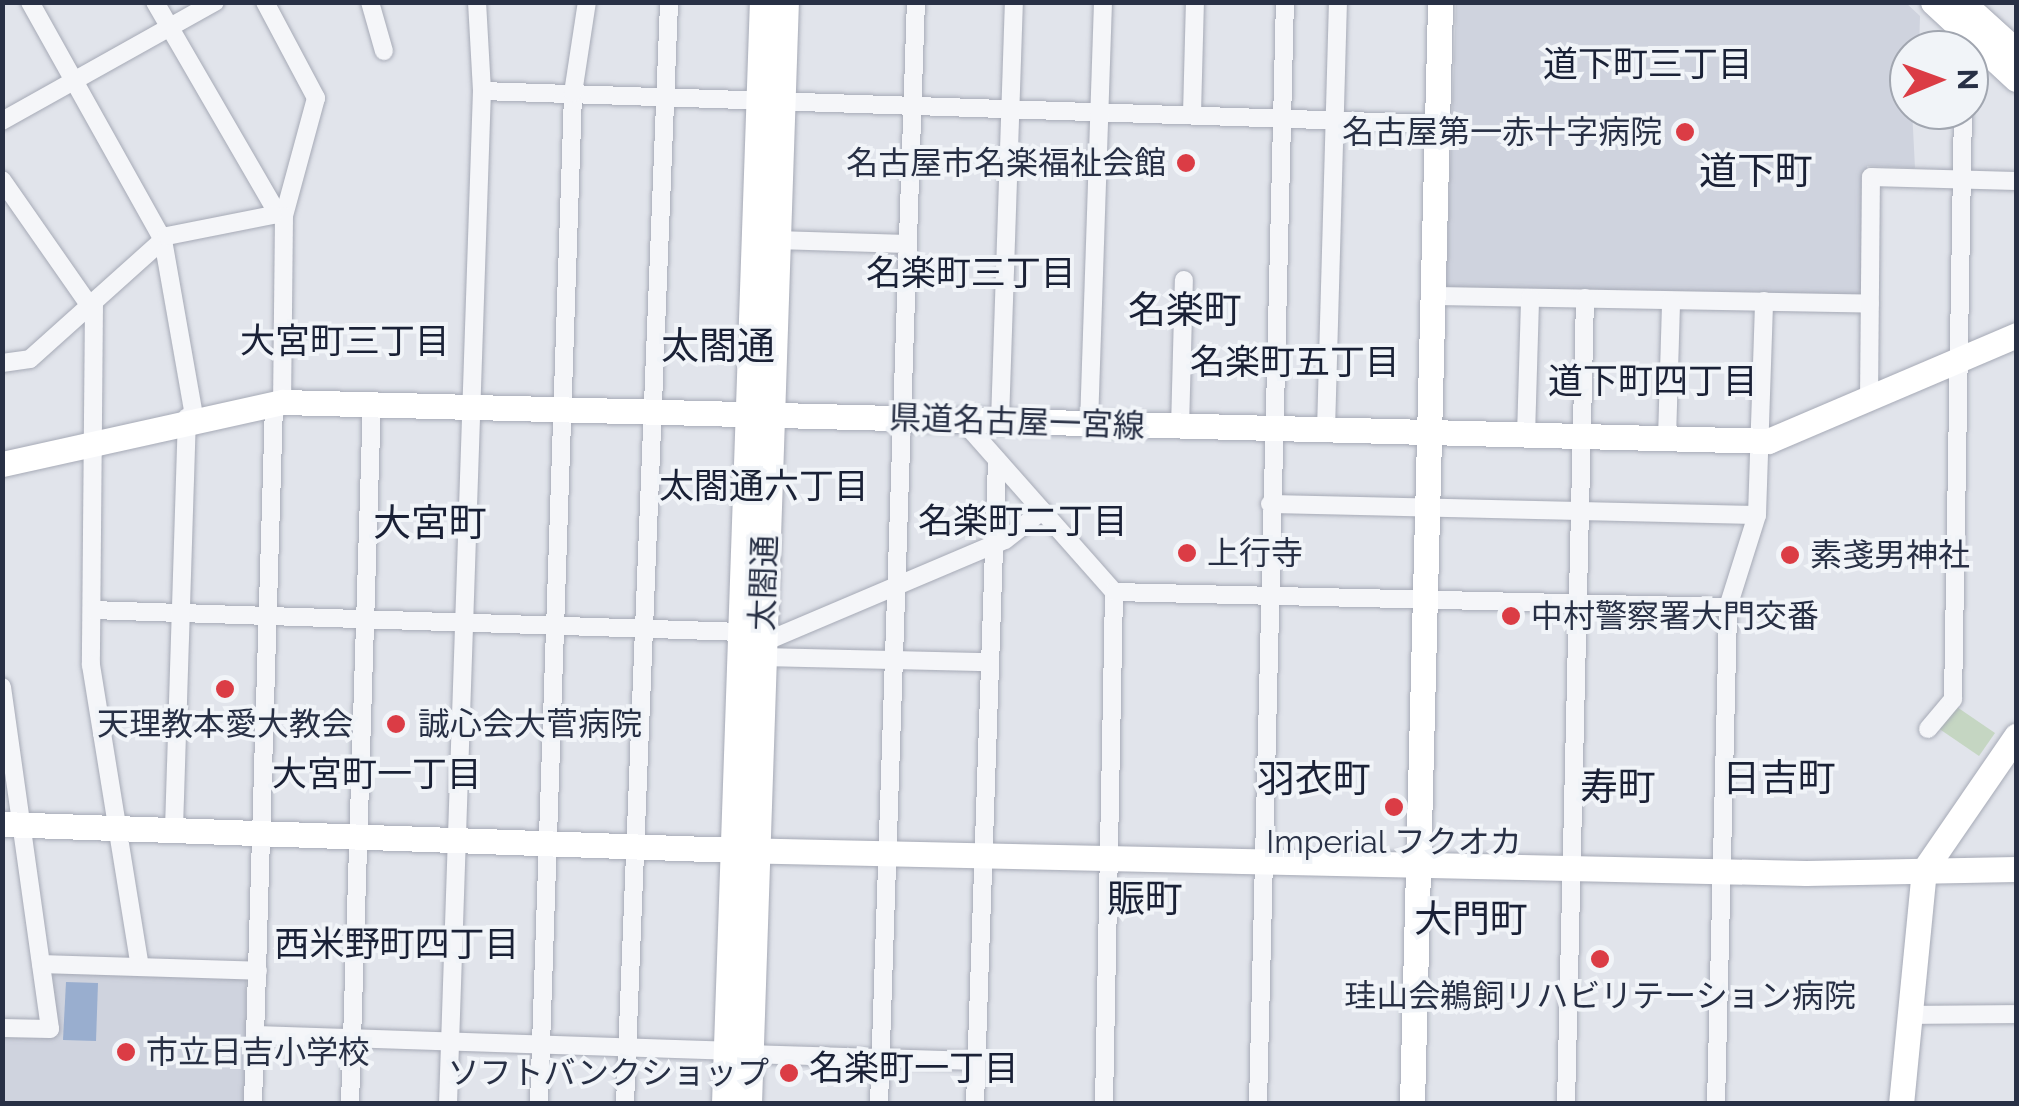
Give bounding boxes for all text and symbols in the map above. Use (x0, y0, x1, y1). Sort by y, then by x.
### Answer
north arrow (1889, 30, 1989, 130)
district label: 道下町三丁目 (1543, 43, 1753, 85)
text: N (1951, 69, 1984, 90)
place label: 名古屋第一赤十字病院 (1342, 113, 1662, 151)
marker: 名古屋第一赤十字病院 (1672, 119, 1698, 145)
place label: 名古屋市名楽福祉会館 (846, 144, 1166, 182)
district label: 道下町 (1699, 148, 1813, 194)
marker: 名古屋市名楽福祉会館 (1175, 152, 1197, 174)
district label: 名楽町三丁目 (866, 252, 1076, 294)
district label: 名楽町 (1128, 287, 1242, 333)
district label: 大宮町三丁目 (240, 320, 450, 362)
district label: 太閤通 (661, 323, 775, 369)
district label: 名楽町五丁目 (1190, 341, 1400, 383)
district label: 道下町四丁目 (1548, 360, 1758, 402)
street label: 県道名古屋一宮線 (888, 398, 1146, 446)
district label: 太閤通六丁目 (659, 465, 869, 507)
district label: 大宮町 (373, 500, 487, 546)
district label: 名楽町二丁目 (918, 500, 1128, 542)
street label: 太閤通 (743, 534, 785, 632)
place label: 上行寺 (1207, 534, 1303, 572)
place label: 素戔男神社 (1810, 536, 1970, 574)
marker: 上行寺 (1176, 542, 1198, 564)
marker: 素戔男神社 (1779, 544, 1801, 566)
place label: 中村警察署大門交番 (1531, 597, 1819, 635)
marker: 中村警察署大門交番 (1500, 605, 1522, 627)
marker: 天理教本愛大教会 (214, 678, 236, 700)
place label: 天理教本愛大教会 (97, 705, 353, 743)
place label: 誠心会大菅病院 (418, 705, 642, 743)
marker: 誠心会大菅病院 (383, 711, 409, 737)
district label: 大宮町一丁目 (272, 753, 482, 795)
district label: 日吉町 (1722, 755, 1836, 801)
district label: 羽衣町 (1257, 756, 1371, 802)
district label: 寿町 (1580, 764, 1656, 810)
marker: Imperial フクオカ (1383, 796, 1405, 818)
place label: Imperial フクオカ (1266, 823, 1522, 861)
district label: 賑町 (1107, 876, 1183, 922)
district label: 大門町 (1414, 896, 1528, 942)
district label: 西米野町四丁目 (275, 923, 519, 965)
marker: 珪山会鵜飼リハビリテーション病院 (1587, 946, 1613, 972)
place label: 珪山会鵜飼リハビリテーション病院 (1344, 977, 1856, 1015)
place label: 市立日吉小学校 (146, 1033, 370, 1071)
marker: 市立日吉小学校 (115, 1041, 137, 1063)
district label: 名楽町一丁目 (809, 1047, 1019, 1089)
place label: ソフトバンクショップ (449, 1054, 769, 1092)
marker: ソフトバンクショップ (778, 1062, 800, 1084)

